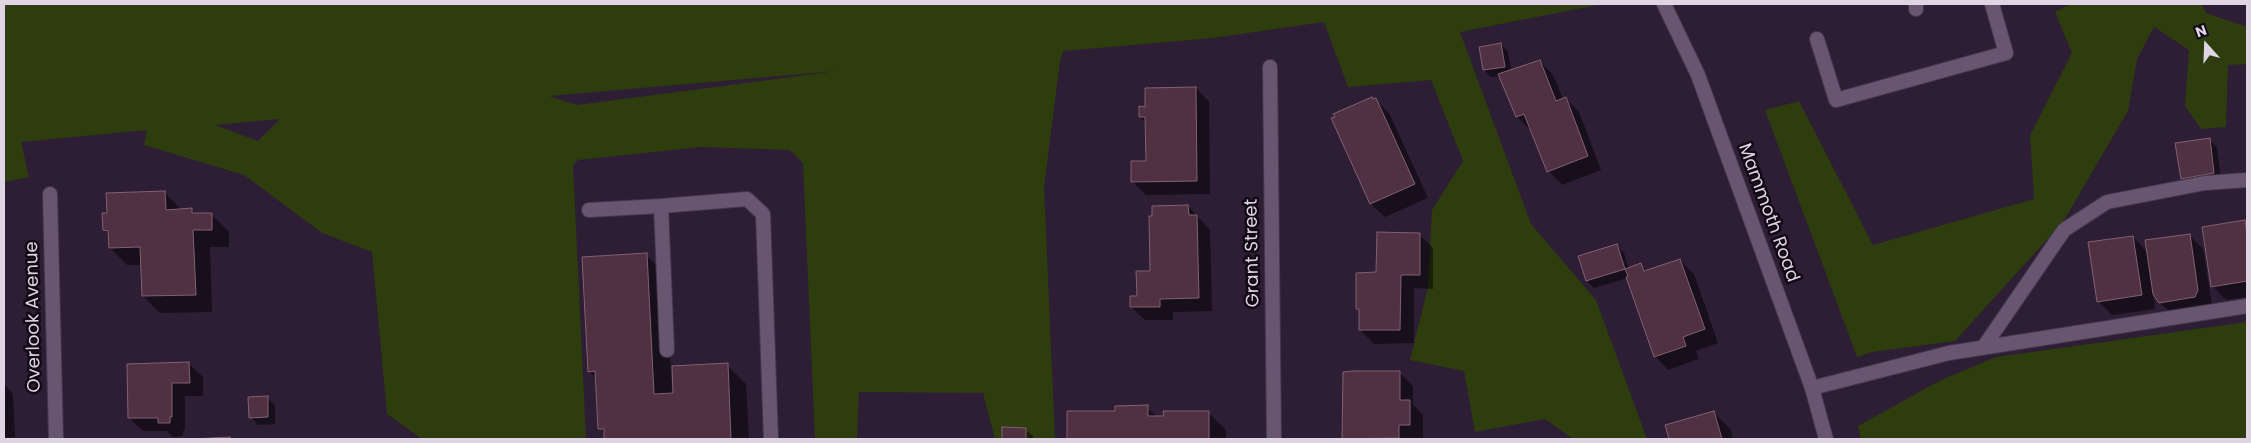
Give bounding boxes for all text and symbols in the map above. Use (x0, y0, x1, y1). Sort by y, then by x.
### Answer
north arrow (2181, 20, 2231, 70)
text: N (2193, 20, 2209, 42)
street label: Mammoth Road (1733, 141, 1803, 285)
street label: Grant Street (1241, 199, 1265, 307)
street label: Overlook Avenue (22, 241, 46, 393)

